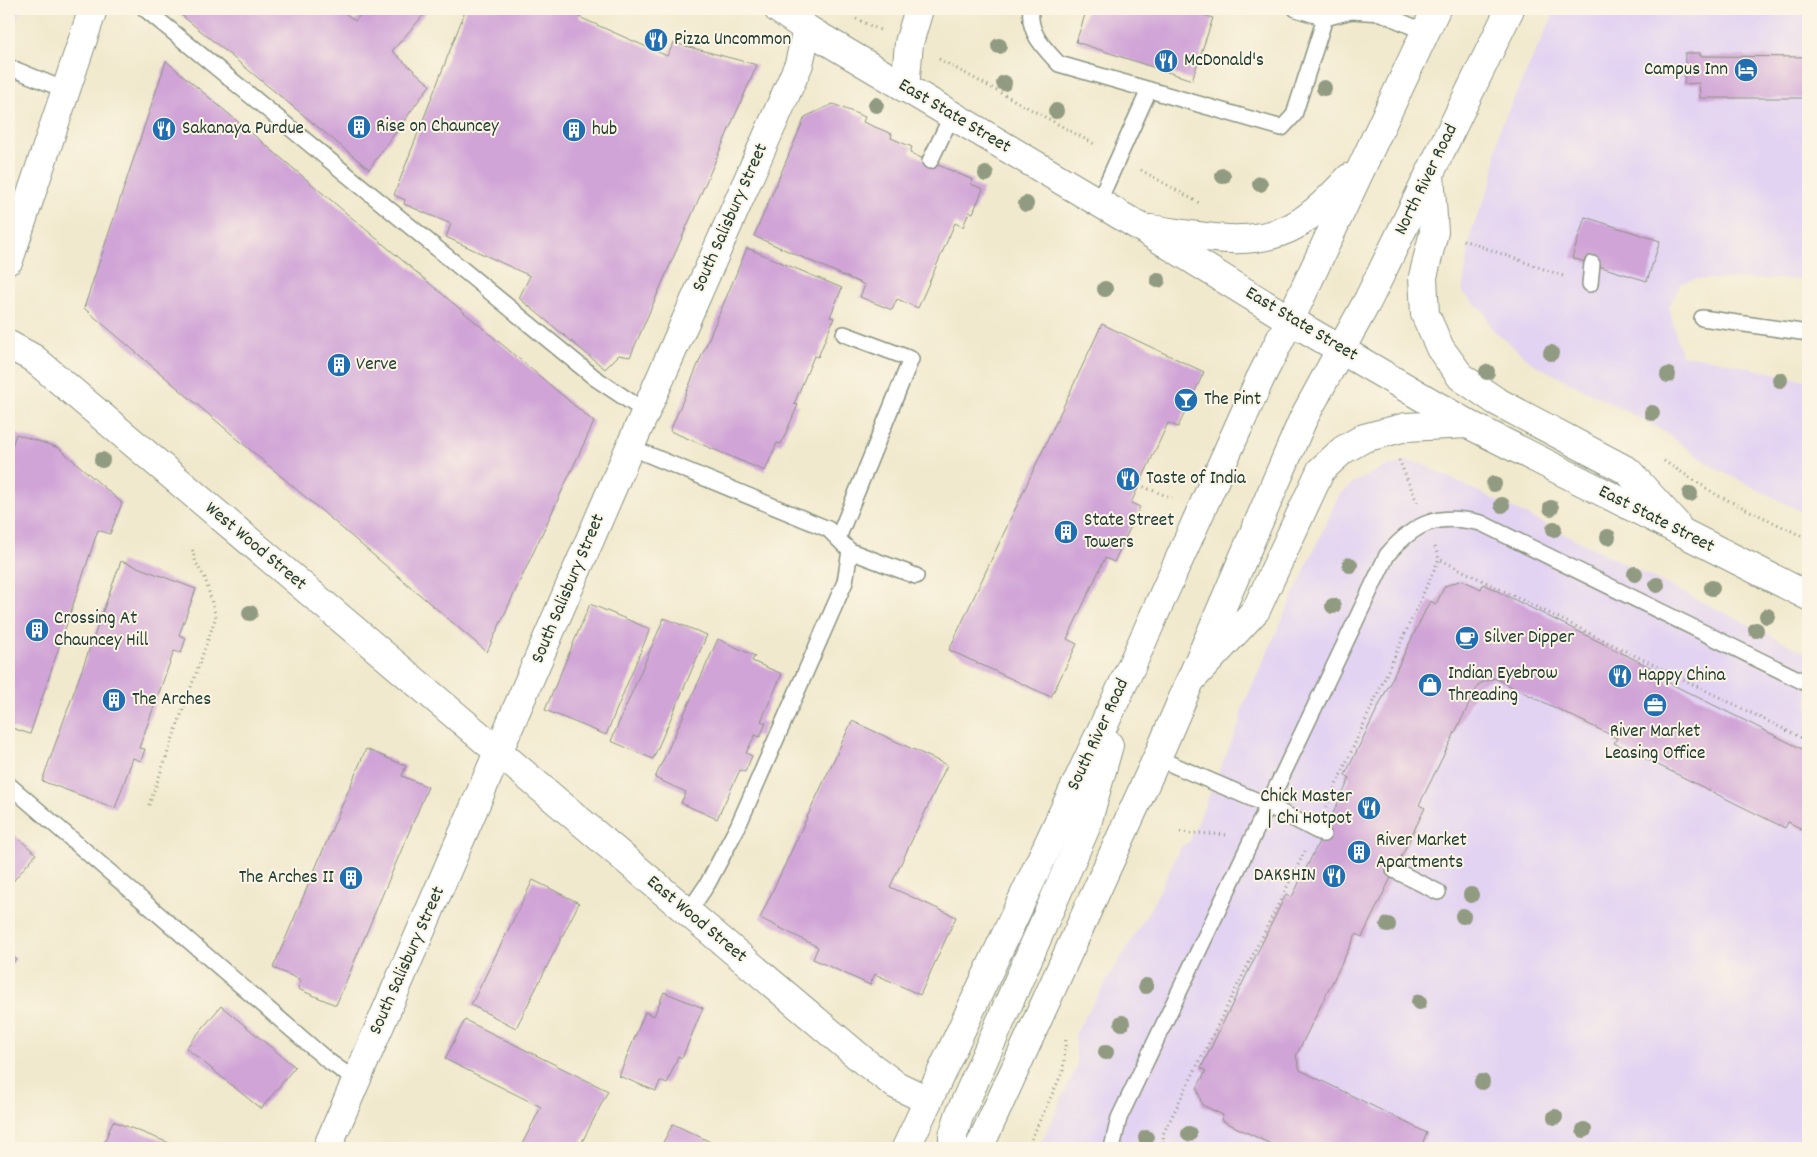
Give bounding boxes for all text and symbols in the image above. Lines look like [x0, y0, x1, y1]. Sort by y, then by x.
restaurant icon: Pizza Uncommon [643, 27, 669, 53]
place label: Pizza Uncommon [674, 27, 791, 54]
restaurant icon: McDonald's [1153, 48, 1179, 74]
place label: McDonald's [1184, 48, 1264, 75]
place label: Campus Inn [1644, 57, 1728, 84]
hotel icon: Campus Inn [1733, 57, 1759, 83]
street label: East State Street [893, 73, 1015, 161]
building icon: Rise on Chauncey [346, 114, 372, 140]
place label: Rise on Chauncey [376, 114, 499, 141]
restaurant icon: Sakanaya Purdue [151, 116, 177, 142]
place label: Sakanaya Purdue [182, 116, 304, 143]
building icon: hub [561, 117, 587, 143]
place label: hub [592, 117, 617, 144]
street label: North River Road [1388, 120, 1466, 240]
street label: South Salisbury Street [686, 139, 776, 297]
street label: East State Street [1240, 281, 1362, 369]
building icon: Verve [326, 352, 352, 378]
place label: Verve [356, 352, 397, 379]
bar icon: The Pint [1173, 387, 1199, 413]
place label: The Pint [1204, 387, 1261, 414]
restaurant icon: Taste of India [1115, 466, 1141, 492]
place label: Taste of India [1146, 466, 1247, 493]
street label: East State Street [1593, 479, 1719, 561]
street label: West Wood Street [198, 496, 312, 598]
place label: State Street Towers [1084, 508, 1174, 557]
street label: South Salisbury Street [525, 510, 613, 668]
building icon: State Street Towers [1053, 519, 1079, 545]
place label: Crossing At Chauncey Hill [54, 606, 149, 655]
building icon: Crossing At Chauncey Hill [24, 617, 50, 643]
cafe icon: Silver Dipper [1454, 625, 1480, 651]
place label: Silver Dipper [1484, 625, 1574, 652]
place label: Indian Eyebrow Threading [1448, 661, 1558, 710]
restaurant icon: Happy China [1607, 663, 1633, 689]
place label: Happy China [1638, 663, 1727, 690]
shop icon: Indian Eyebrow Threading [1417, 672, 1443, 698]
street label: South River Road [1061, 674, 1137, 796]
building icon: The Arches [101, 687, 127, 713]
place label: The Arches [132, 687, 211, 714]
office icon: River Market Leasing Office [1642, 692, 1668, 718]
place label: River Market Leasing Office [1605, 719, 1705, 768]
place label: Chick Master | Chi Hotpot [1260, 784, 1352, 833]
restaurant icon: Chick Master | Chi Hotpot [1356, 795, 1382, 821]
place label: River Market Apartments [1376, 828, 1467, 877]
building icon: River Market Apartments [1346, 839, 1372, 865]
place label: DAKSHIN [1254, 863, 1316, 890]
restaurant icon: DAKSHIN [1321, 863, 1347, 889]
place label: The Arches II [239, 865, 334, 892]
building icon: The Arches II [338, 865, 364, 891]
street label: East Wood Street [640, 870, 752, 970]
street label: South Salisbury Street [363, 882, 453, 1040]

